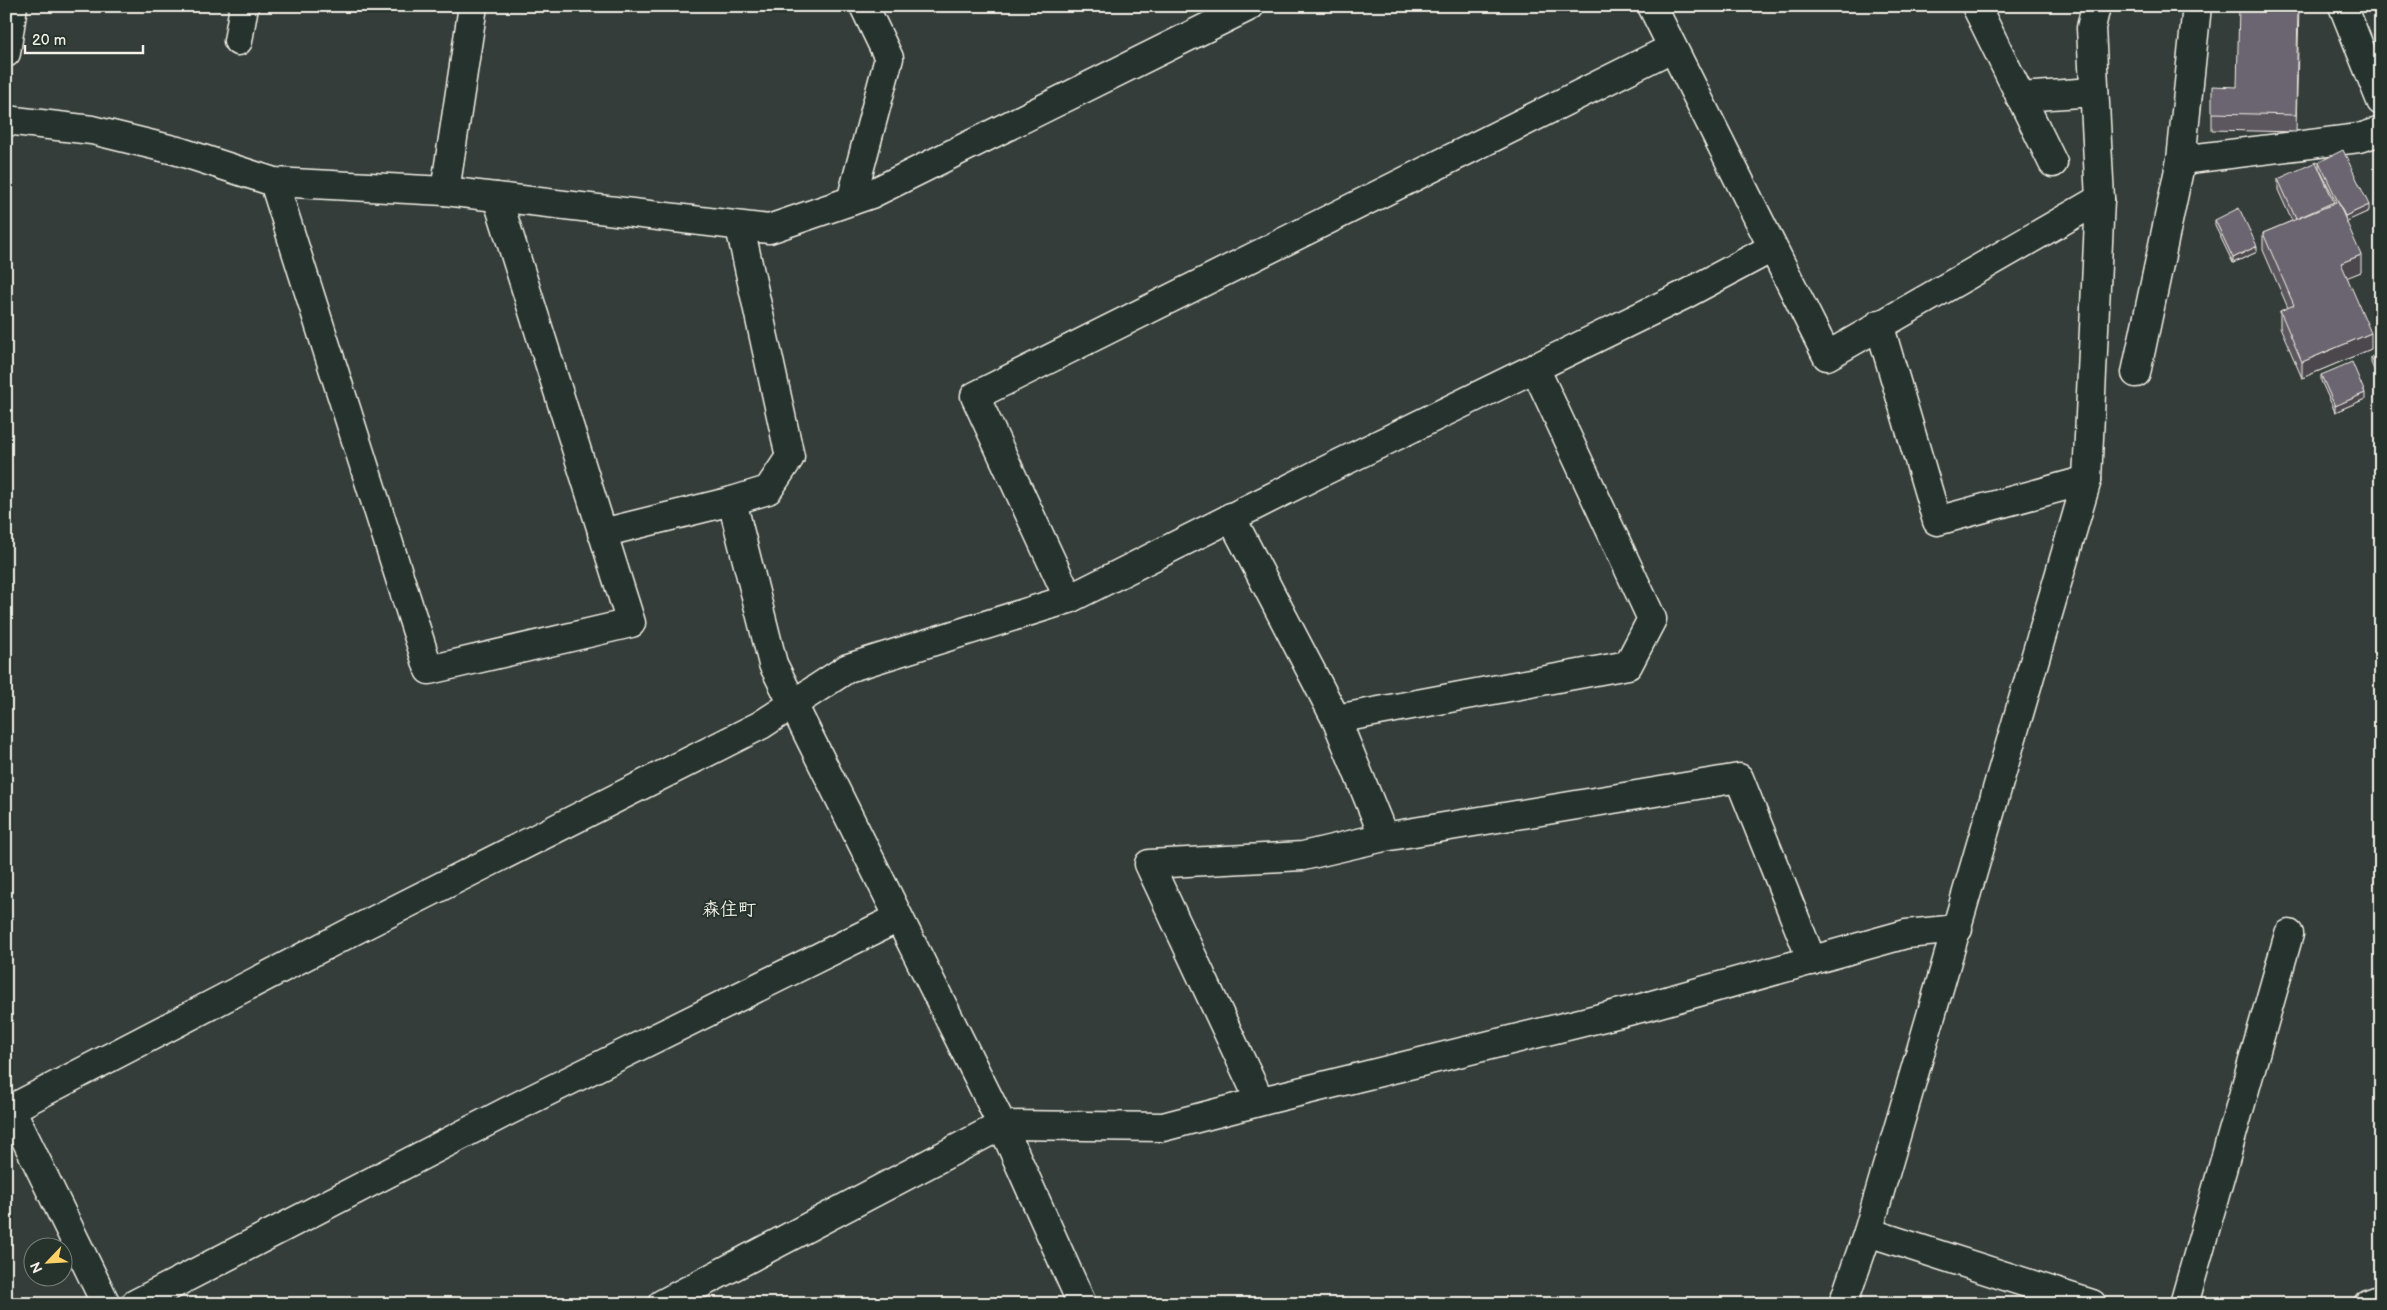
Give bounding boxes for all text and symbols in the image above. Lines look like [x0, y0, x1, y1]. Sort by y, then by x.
scale bar [25, 22, 142, 54]
text: 20 m [32, 31, 66, 50]
district label: 森住町 [702, 899, 756, 920]
north arrow [22, 1238, 72, 1288]
text: N [27, 1259, 47, 1276]

